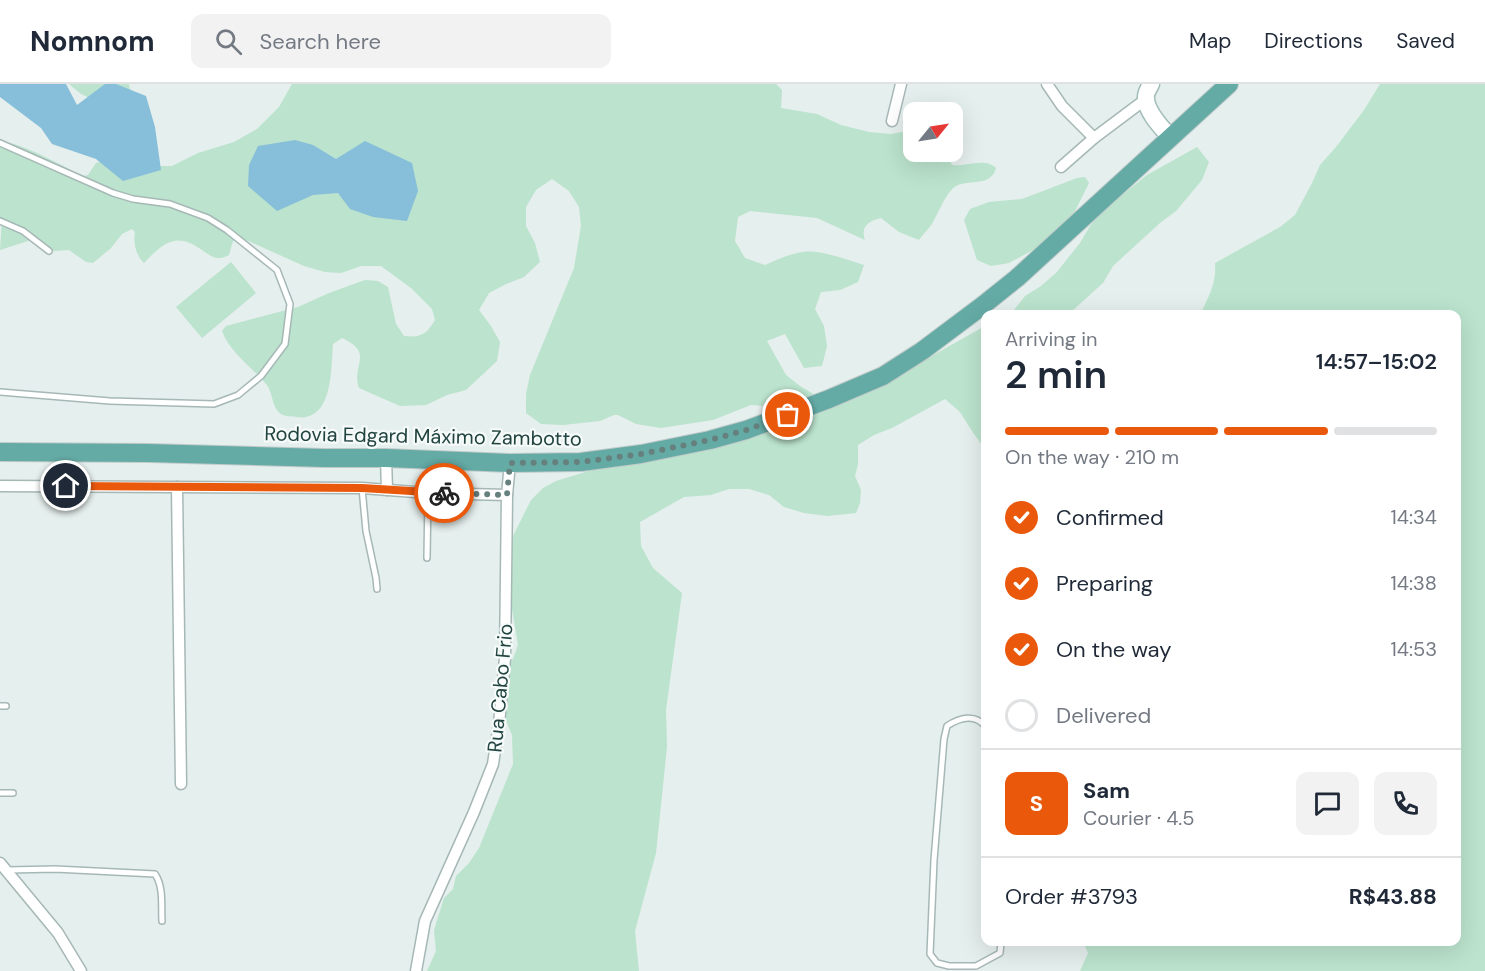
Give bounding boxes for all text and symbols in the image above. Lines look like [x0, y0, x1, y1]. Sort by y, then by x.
search box [191, 14, 611, 68]
text: Nomnom [30, 23, 155, 60]
icon: search [212, 25, 245, 58]
text: Search here [260, 27, 381, 56]
text: Map [1189, 27, 1231, 55]
text: Directions [1264, 27, 1363, 55]
text: Saved [1396, 27, 1455, 55]
north arrow [903, 102, 963, 162]
map controls [903, 102, 963, 162]
text: Arriving in [1005, 326, 1097, 352]
text: 14:57–15:02 [1316, 347, 1437, 376]
text: 2 min [1005, 349, 1107, 400]
pin [762, 389, 813, 440]
icon: bag [771, 398, 804, 431]
street label: Rodovia Edgard Máximo Zambotto [264, 420, 582, 452]
text: On the way · 210 m [1005, 444, 1179, 470]
pin [40, 460, 91, 511]
courier [414, 463, 474, 523]
icon: home [49, 469, 82, 502]
icon: bike [428, 477, 461, 510]
icon: check [1005, 501, 1038, 534]
text: Confirmed [1056, 503, 1164, 532]
text: 14:34 [1391, 504, 1437, 530]
icon: check [1005, 567, 1038, 600]
text: Preparing [1056, 569, 1153, 598]
text: 14:38 [1391, 570, 1437, 596]
street label: Rua Cabo Frio [481, 622, 519, 754]
icon: check [1005, 633, 1038, 666]
text: On the way [1056, 635, 1171, 664]
text: 14:53 [1391, 636, 1437, 662]
text: Delivered [1056, 701, 1151, 730]
button: chat [1296, 772, 1359, 835]
button: phone [1374, 772, 1437, 835]
text: Sam [1083, 776, 1130, 805]
text: S [1030, 789, 1043, 818]
text: Courier · 4.5 [1083, 805, 1195, 831]
text: Order #3793 [1005, 882, 1138, 911]
text: R$43.88 [1349, 882, 1437, 911]

